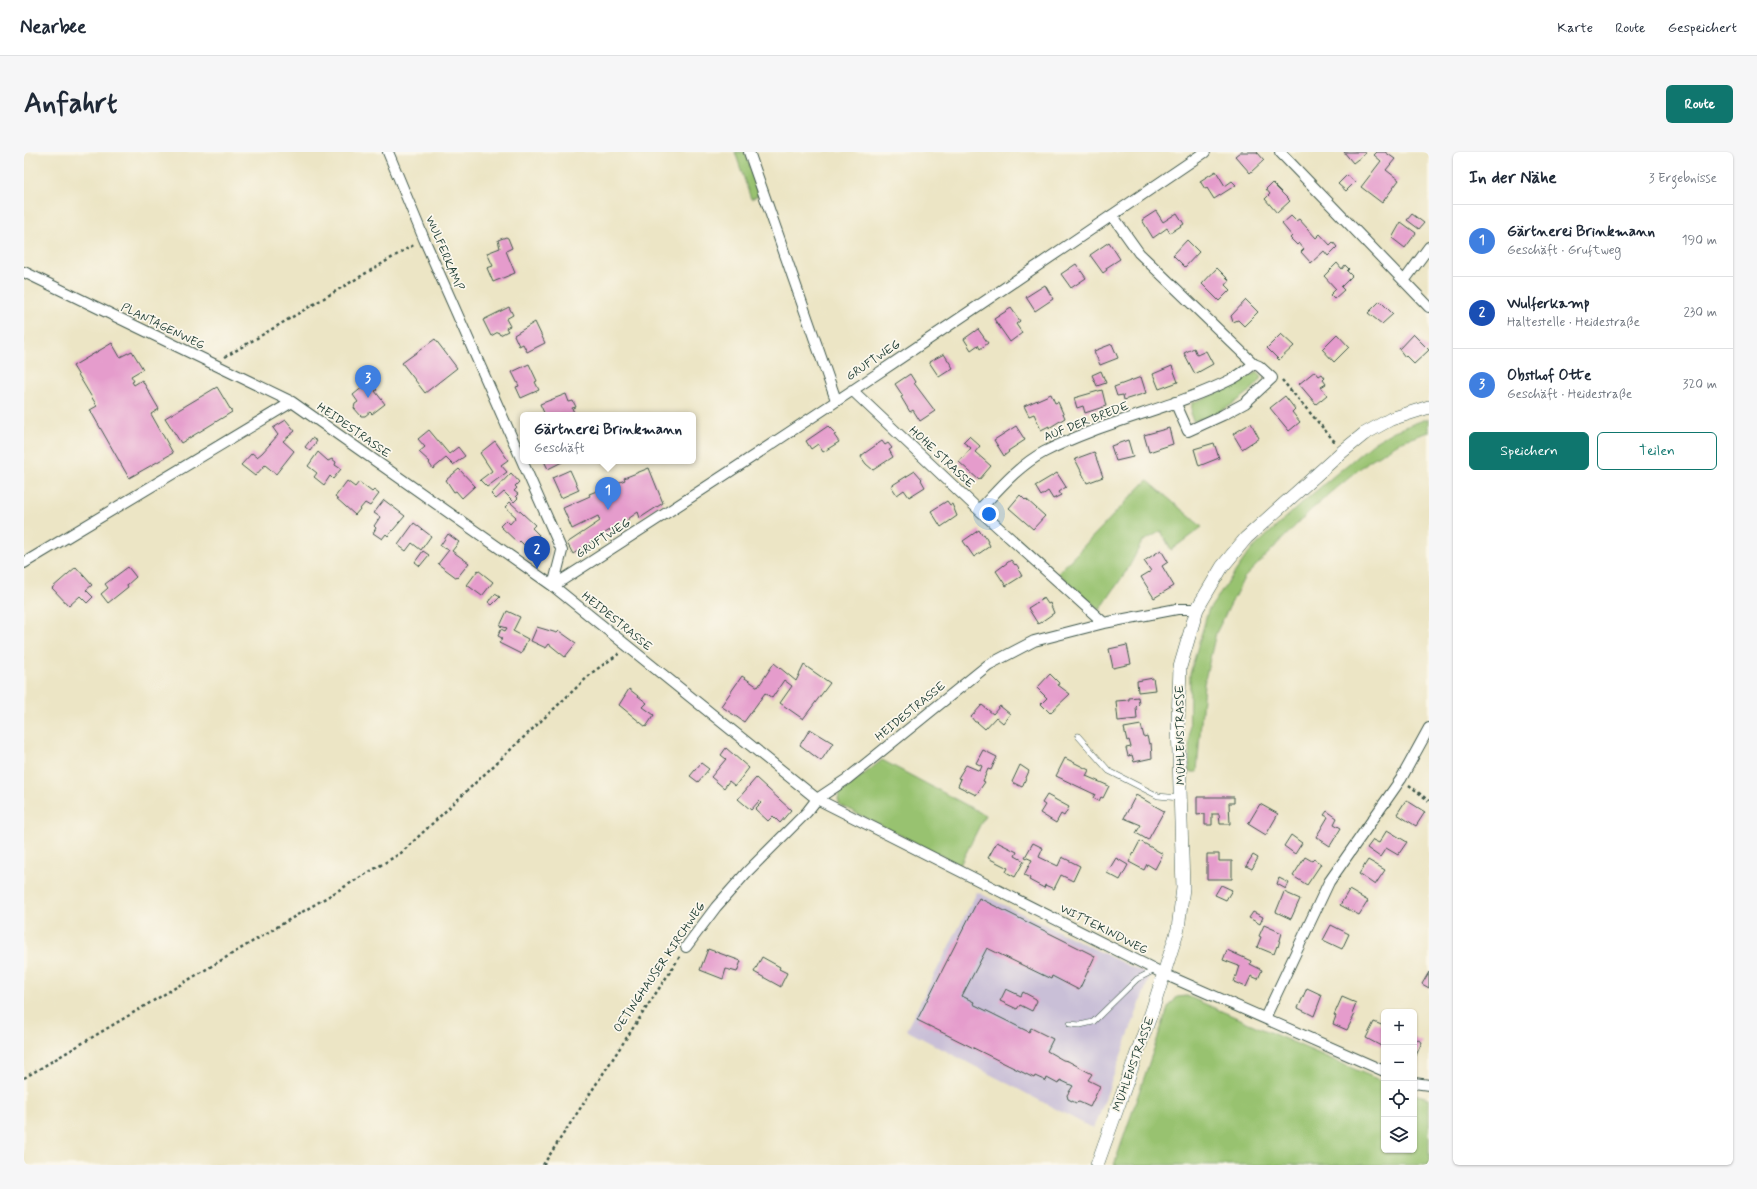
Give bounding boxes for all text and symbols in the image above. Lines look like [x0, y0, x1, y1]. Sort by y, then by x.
text: Nearbee [20, 15, 86, 40]
text: Karte [1557, 19, 1593, 37]
text: Route [1615, 19, 1646, 37]
text: Gespeichert [1668, 19, 1737, 37]
button: Route [1666, 85, 1733, 123]
text: Anfahrt [24, 86, 117, 123]
text: In der Nähe [1469, 167, 1557, 189]
text: 3 Ergebnisse [1649, 170, 1717, 187]
street label: WULFERKAMP [421, 213, 467, 294]
text: Gärtnerei Brinkmann [1507, 222, 1655, 242]
text: 1 [1479, 232, 1485, 249]
text: 190 m [1682, 232, 1717, 249]
text: Geschäft · Gruftweg [1507, 242, 1621, 259]
text: Wulferkamp [1507, 294, 1590, 314]
street label: PLANTAGENWEG [118, 300, 207, 354]
text: 2 [1479, 304, 1485, 321]
text: 230 m [1683, 304, 1717, 321]
text: Haltestelle · Heidestraße [1507, 314, 1640, 331]
street label: GRUFTWEG [843, 337, 904, 385]
pin: 3 [355, 365, 381, 398]
text: Obsthof Otte [1507, 366, 1591, 386]
text: 3 [1479, 376, 1485, 393]
text: 320 m [1683, 376, 1717, 393]
text: Geschäft · Heidestraße [1507, 386, 1632, 403]
street label: AUF DER BREDE [1042, 398, 1132, 446]
street label: HEIDESTRASSE [313, 400, 394, 462]
popup [520, 412, 696, 464]
text: Gärtnerei Brinkmann [534, 420, 682, 440]
street label: HOHE STRASSE [905, 423, 978, 493]
button: Speichern [1469, 432, 1589, 470]
button: Teilen [1597, 432, 1717, 470]
text: Geschäft [534, 440, 585, 457]
pin: 1 [595, 477, 621, 510]
your location [979, 504, 999, 524]
street label: GRUFTWEG [573, 515, 634, 563]
pin: 2 [524, 536, 550, 569]
street label: HEIDESTRASSE [578, 588, 655, 655]
street label: HEIDESTRASSE [872, 678, 950, 745]
street label: MÜHLENSTRASSE [1172, 684, 1190, 785]
street label: OETINGHAUSER KIRCHWEG [610, 899, 710, 1036]
street label: WITTEKINDWEG [1057, 901, 1150, 959]
map controls [1381, 1009, 1417, 1153]
button: + [1381, 1009, 1417, 1045]
street label: MÜHLENSTRASSE [1109, 1014, 1159, 1114]
button: − [1381, 1045, 1417, 1081]
button: locate [1381, 1081, 1417, 1117]
button: layers [1381, 1117, 1417, 1153]

